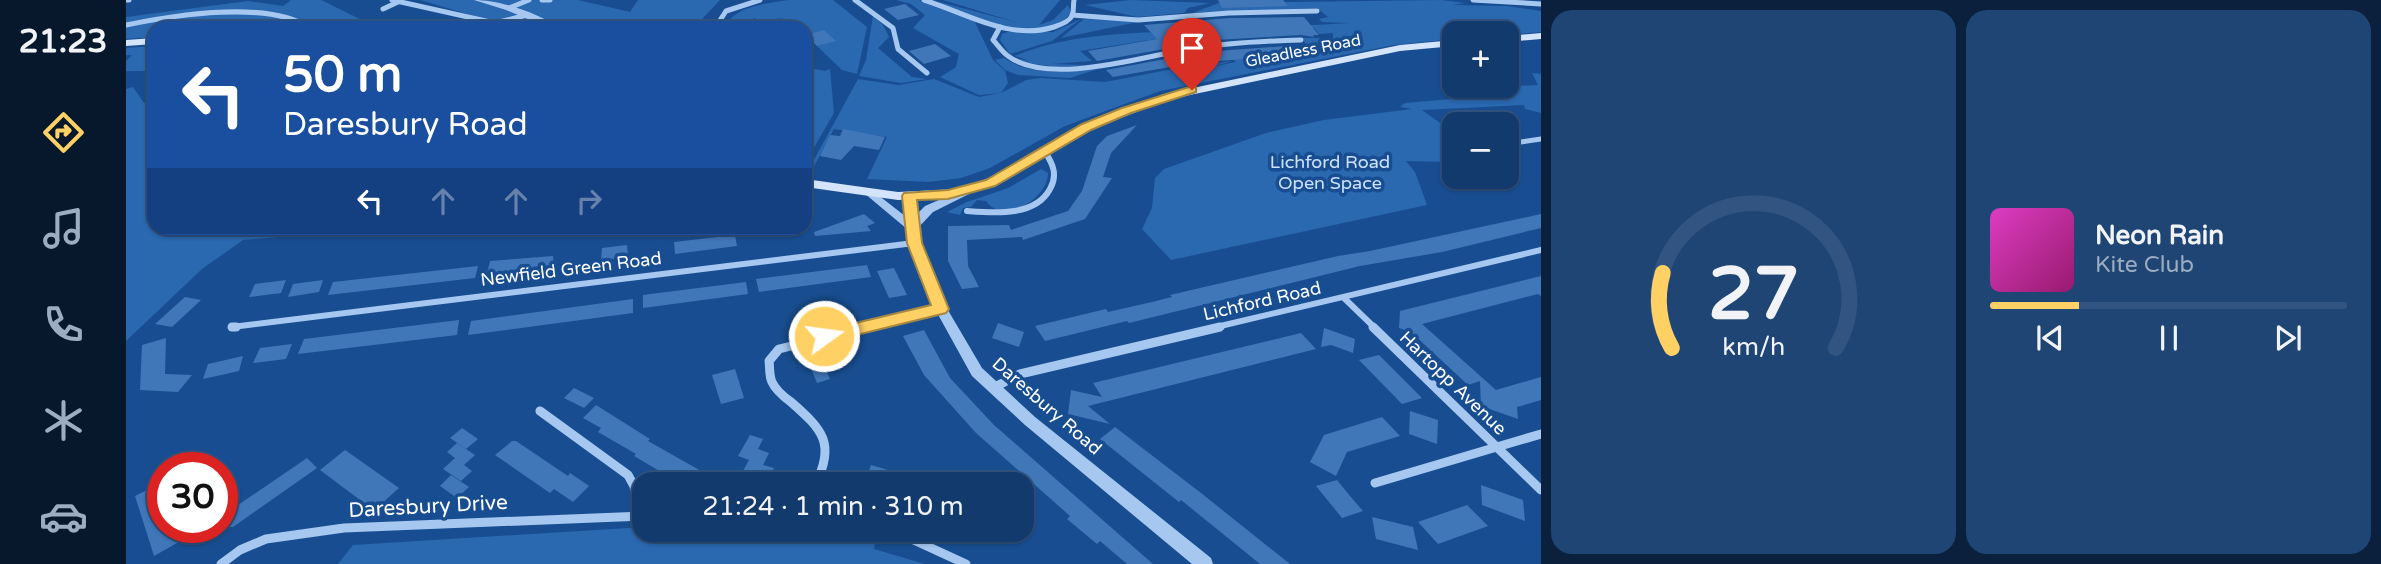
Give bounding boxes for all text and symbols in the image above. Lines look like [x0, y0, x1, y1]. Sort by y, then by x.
pin [1162, 18, 1222, 90]
map controls [1442, 21, 1519, 189]
button: + [1442, 21, 1519, 98]
text: 21:23 [19, 23, 107, 61]
icon: arrive [1173, 29, 1211, 67]
street label: Gleadless Road [1244, 30, 1363, 72]
text: 50 m [283, 46, 402, 105]
icon: left [168, 49, 259, 140]
text: Daresbury Road [283, 106, 528, 144]
icon: directions [39, 108, 88, 157]
button: − [1442, 112, 1519, 189]
park label: Lichford Road Open Space [1270, 151, 1390, 194]
icon: left [351, 182, 389, 220]
icon: ahead [424, 182, 462, 220]
icon: ahead [497, 182, 535, 220]
icon: right [570, 182, 608, 220]
icon: music [39, 204, 88, 253]
text: Neon Rain [2095, 220, 2224, 251]
street label: Newfield Green Road [479, 247, 663, 291]
text: 27 [1708, 251, 1799, 339]
text: Kite Club [2095, 251, 2194, 279]
street label: Lichford Road [1201, 277, 1323, 325]
position arrow [787, 299, 861, 373]
icon: phone [39, 300, 88, 349]
icon: previous [2031, 319, 2069, 357]
icon: pause [2150, 319, 2188, 357]
icon: next [2269, 319, 2307, 357]
street label: Hartopp Avenue [1395, 326, 1511, 440]
text: km/h [1722, 332, 1785, 362]
street label: Daresbury Road [988, 353, 1106, 459]
icon: climate [39, 396, 88, 445]
speed limit sign: 30 [147, 452, 238, 543]
street label: Daresbury Drive [348, 490, 508, 523]
text: 21:24 · 1 min · 310 m [702, 491, 964, 522]
icon: car [39, 492, 88, 541]

